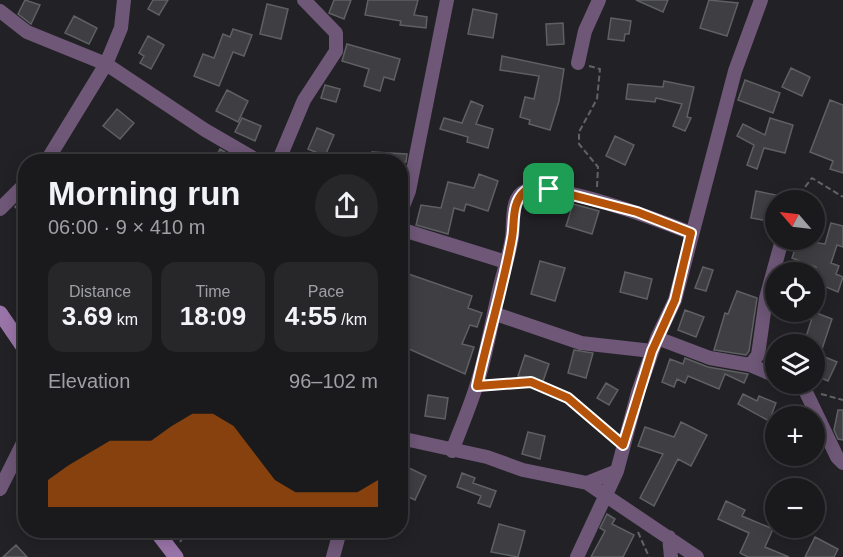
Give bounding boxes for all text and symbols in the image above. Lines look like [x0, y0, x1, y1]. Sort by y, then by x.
pin [523, 163, 574, 214]
icon: arrive [532, 172, 565, 205]
button: share [315, 174, 378, 237]
text: Morning run [48, 175, 240, 212]
north arrow [765, 190, 825, 250]
map controls [765, 190, 825, 538]
text: 06:00 · 9 × 410 m [48, 216, 205, 238]
button: locate [765, 262, 825, 322]
text: Distance [69, 283, 131, 300]
text: Time [196, 283, 230, 300]
text: Pace [308, 283, 344, 300]
text: 3.69 [62, 301, 112, 331]
text: 18:09 [180, 301, 246, 331]
text: 4:55 [285, 301, 337, 331]
text: km [112, 311, 138, 328]
text: /km [337, 311, 367, 328]
button: layers [765, 334, 825, 394]
text: Elevation [48, 370, 130, 392]
text: 96–102 m [289, 370, 378, 392]
button: + [765, 406, 825, 466]
button: − [765, 478, 825, 538]

